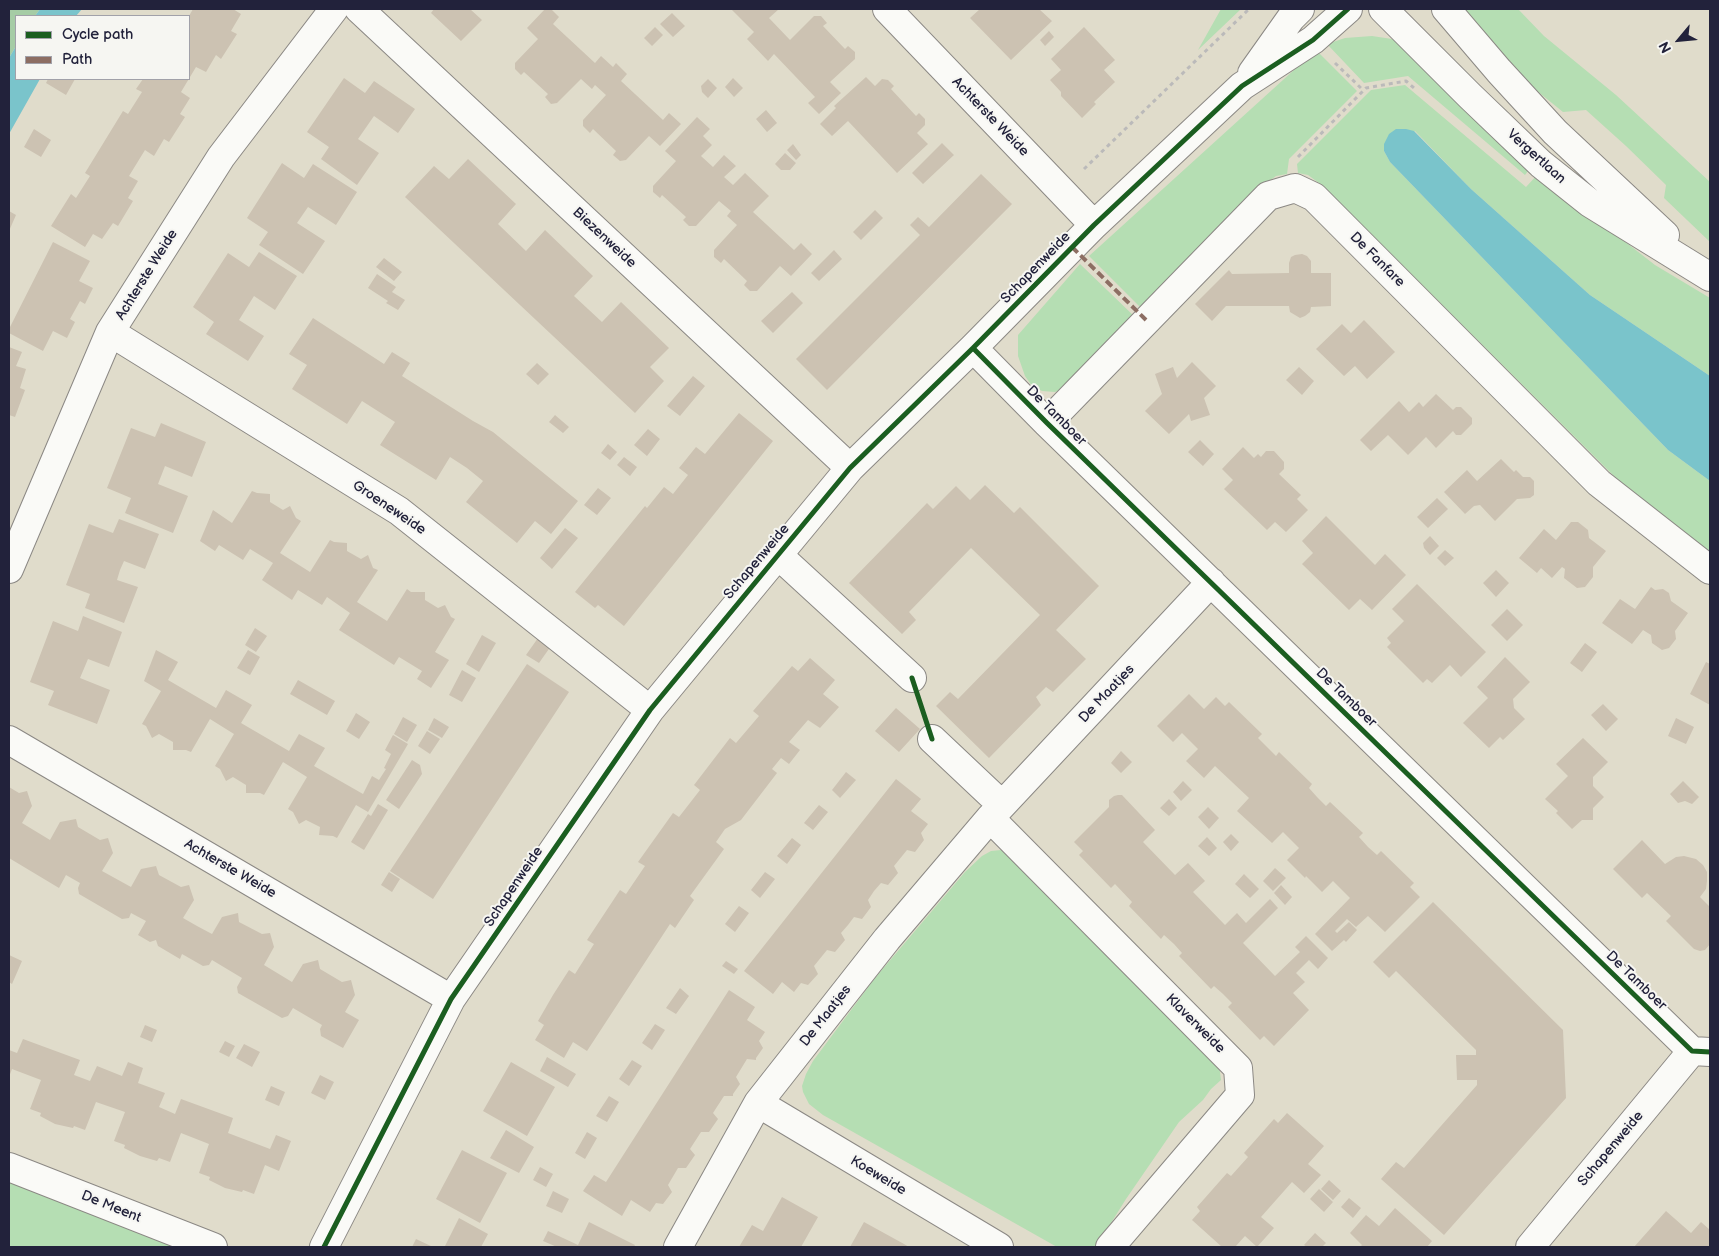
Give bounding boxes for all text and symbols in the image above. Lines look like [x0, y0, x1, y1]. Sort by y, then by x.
legend [15, 15, 190, 80]
north arrow [1654, 15, 1704, 65]
text: Cycle path [62, 25, 133, 44]
text: N [1655, 39, 1675, 56]
text: Path [62, 50, 92, 69]
street label: Achterste Weide [948, 74, 1032, 160]
street label: Vergertlaan [1503, 126, 1569, 188]
street label: Biezenweide [569, 204, 639, 272]
street label: Achterste Weide [112, 227, 182, 323]
street label: Schapenweide [998, 229, 1074, 307]
street label: De Fanfare [1346, 229, 1408, 291]
street label: De Tamboer [1023, 383, 1089, 449]
street label: Groeneweide [349, 477, 429, 539]
street label: Schapenweide [721, 521, 793, 603]
street label: De Maatjes [1076, 661, 1138, 727]
street label: De Tamboer [1312, 665, 1380, 731]
street label: Achterste Weide [181, 836, 279, 902]
street label: Schapenweide [481, 844, 547, 930]
street label: De Tamboer [1602, 948, 1670, 1014]
street label: De Maatjes [797, 982, 855, 1050]
street label: Klaverweide [1162, 991, 1228, 1057]
street label: Schapenweide [1575, 1108, 1647, 1190]
street label: Koeweide [847, 1153, 909, 1199]
street label: De Meent [79, 1187, 143, 1227]

